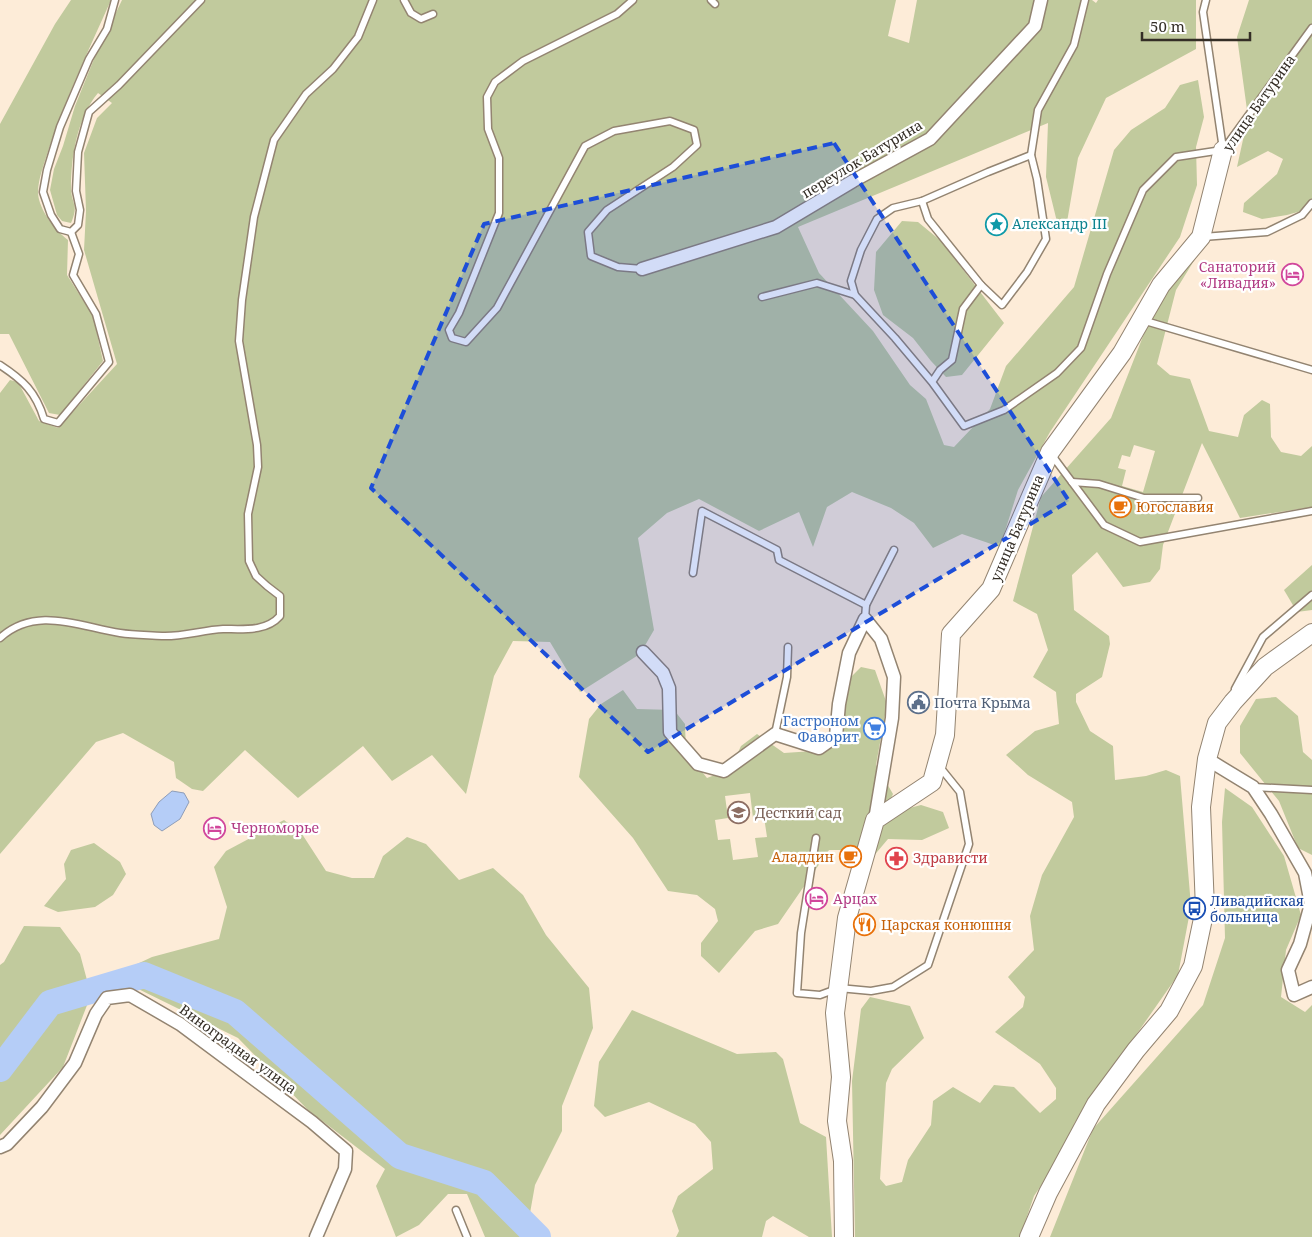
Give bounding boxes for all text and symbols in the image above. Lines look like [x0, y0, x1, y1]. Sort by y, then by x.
scale bar [1142, 10, 1250, 42]
text: 50 m [1150, 16, 1185, 36]
street label: улица Батурина [1218, 50, 1299, 155]
street label: переулок Батурина [798, 115, 926, 202]
place icon: Александр III [984, 212, 1008, 236]
place label: Александр III [1012, 214, 1107, 233]
place label: Санаторий «Ливадия» [1199, 257, 1276, 292]
hotel icon: Санаторий «Ливадия» [1280, 263, 1304, 287]
street label: улица Батурина [985, 471, 1048, 584]
cafe icon: Югославия [1108, 495, 1132, 519]
place label: Югославия [1136, 497, 1214, 516]
public building icon: Почта Крыма [906, 691, 930, 715]
place label: Почта Крыма [934, 693, 1031, 712]
place label: Гастроном Фаворит [783, 711, 860, 746]
supermarket icon: Гастроном Фаворит [863, 717, 887, 741]
school or university icon: Десткий сад [727, 801, 751, 825]
place label: Десткий сад [755, 803, 842, 822]
hotel icon: Черноморье [203, 816, 227, 840]
place label: Черноморье [231, 818, 319, 837]
cafe icon: Аладдин [838, 845, 862, 869]
pharmacy icon: Здрависти [885, 846, 909, 870]
place label: Аладдин [771, 847, 834, 866]
place label: Здрависти [913, 848, 988, 867]
hotel icon: Арцах [805, 887, 829, 911]
place label: Арцах [833, 889, 878, 908]
place label: Ливадийская больница [1210, 891, 1304, 926]
bus stop icon: Ливадийская больница [1182, 897, 1206, 921]
restaurant icon: Царская конюшня [853, 913, 877, 937]
place label: Царская конюшня [881, 915, 1012, 934]
street label: Виноградная улица [176, 1000, 301, 1098]

